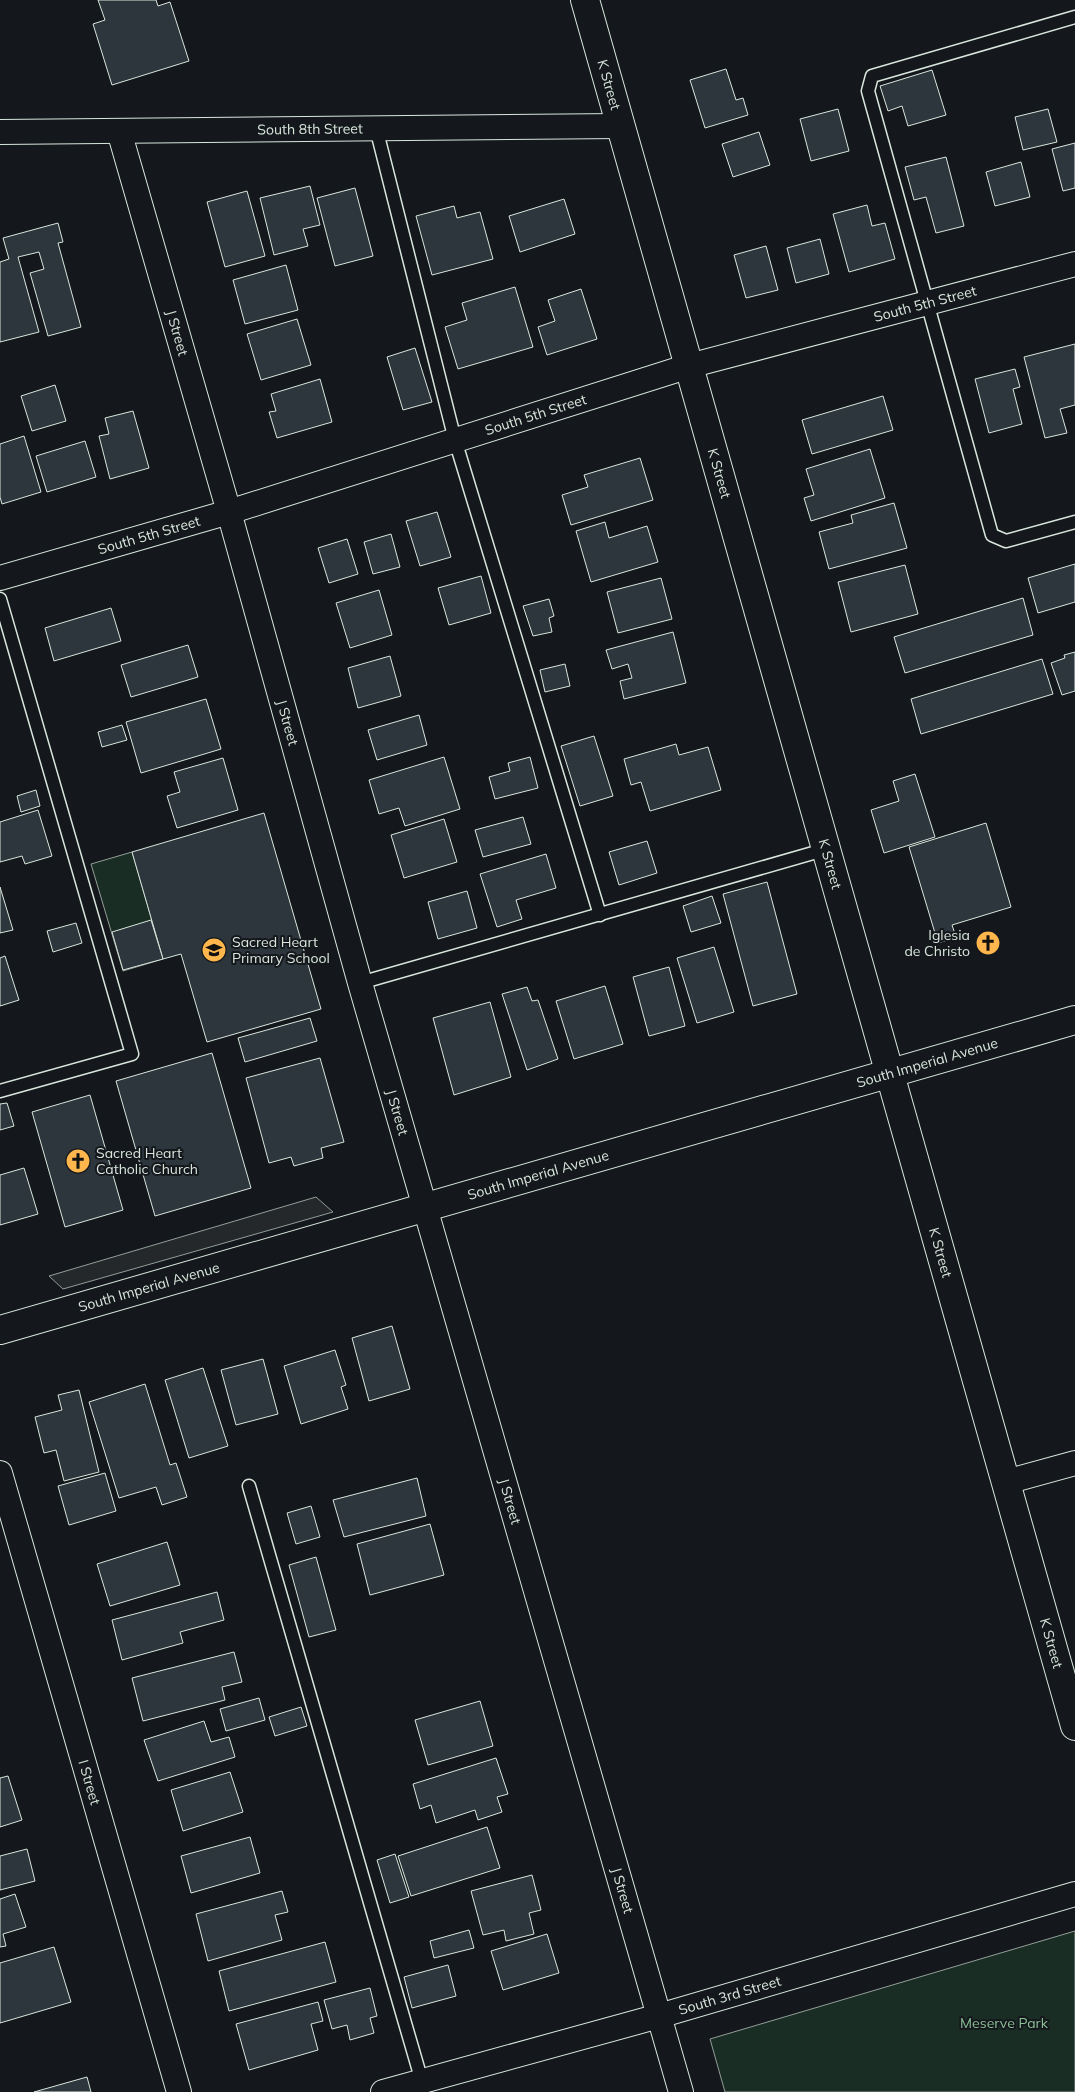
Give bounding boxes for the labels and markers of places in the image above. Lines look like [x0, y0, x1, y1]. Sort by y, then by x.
place label: Iglesia de Christo [904, 926, 970, 960]
church icon: Iglesia de Christo [975, 930, 1001, 956]
place label: Sacred Heart Primary School [232, 933, 330, 967]
school or university icon: Sacred Heart Primary School [201, 937, 227, 963]
place label: Sacred Heart Catholic Church [96, 1144, 198, 1178]
church icon: Sacred Heart Catholic Church [65, 1148, 91, 1174]

